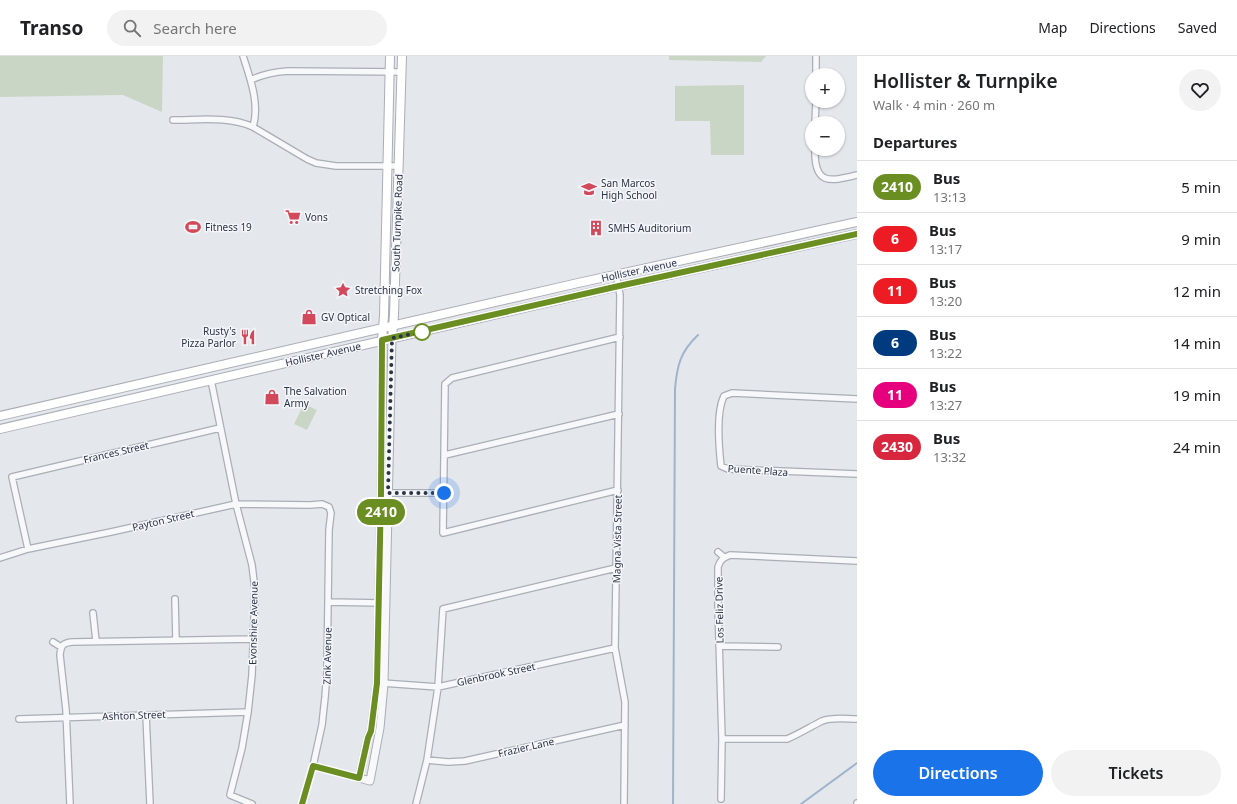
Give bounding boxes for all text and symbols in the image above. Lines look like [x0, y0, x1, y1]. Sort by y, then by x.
search box [107, 10, 387, 46]
text: Transo [20, 15, 83, 41]
icon: search [121, 17, 143, 39]
text: Search here [153, 18, 237, 38]
text: Map [1038, 18, 1067, 37]
text: Directions [1089, 18, 1156, 37]
text: Saved [1178, 18, 1217, 37]
map controls [805, 68, 845, 156]
button: + [805, 68, 845, 108]
text: Hollister & Turnpike [873, 68, 1058, 94]
button: heart [1179, 69, 1221, 111]
text: Walk · 4 min · 260 m [873, 96, 995, 114]
button: − [805, 116, 845, 156]
text: Departures [873, 132, 957, 152]
text: Bus [933, 168, 960, 188]
street label: South Turnpike Road [388, 174, 406, 272]
place label: San Marcos High School [601, 176, 657, 202]
text: 2410 [881, 177, 913, 196]
text: 5 min [1181, 177, 1221, 197]
school or university icon: San Marcos High School [580, 180, 598, 198]
text: 13:13 [933, 188, 966, 206]
supermarket icon: Vons [284, 208, 302, 226]
place label: Vons [305, 210, 328, 224]
sports icon: Fitness 19 [184, 218, 202, 236]
building icon: SMHS Auditorium [587, 219, 605, 237]
place label: Fitness 19 [205, 220, 252, 234]
text: Bus [929, 220, 956, 240]
place label: SMHS Auditorium [608, 221, 691, 235]
text: 6 [891, 229, 899, 248]
text: 9 min [1181, 229, 1221, 249]
text: 13:17 [929, 240, 962, 258]
street label: Hollister Avenue [600, 255, 678, 285]
text: Bus [929, 272, 956, 292]
place icon: Stretching Fox [334, 281, 352, 299]
text: 11 [887, 281, 903, 300]
text: 12 min [1173, 281, 1221, 301]
place label: Stretching Fox [355, 283, 423, 297]
text: 13:20 [929, 292, 962, 310]
shop icon: GV Optical [300, 308, 318, 326]
place label: GV Optical [321, 310, 370, 324]
unlabelled marker [413, 323, 431, 341]
place label: Rusty's Pizza Parlor [181, 324, 236, 350]
text: Bus [929, 324, 956, 344]
restaurant icon: Rusty's Pizza Parlor [239, 328, 257, 346]
text: 6 [891, 333, 899, 352]
text: 14 min [1173, 333, 1221, 353]
street label: Hollister Avenue [284, 338, 362, 369]
text: 13:22 [929, 344, 962, 362]
text: Bus [929, 376, 956, 396]
place label: The Salvation Army [284, 384, 347, 410]
text: 11 [887, 385, 903, 404]
text: 19 min [1173, 385, 1221, 405]
shop icon: The Salvation Army [263, 388, 281, 406]
text: 13:27 [929, 396, 962, 414]
text: Bus [933, 428, 960, 448]
text: 2430 [881, 437, 913, 456]
text: 24 min [1173, 437, 1221, 457]
street label: Frances Street [82, 438, 150, 466]
text: 13:32 [933, 448, 966, 466]
street label: Puente Plaza [727, 461, 789, 479]
your location [434, 483, 454, 503]
street label: Magna Vista Street [609, 494, 625, 583]
line badge: 2410 [353, 499, 409, 525]
text: 2410 [365, 502, 397, 521]
street label: Payton Street [131, 506, 196, 534]
street label: Los Feliz Drive [711, 576, 727, 643]
street label: Evonshire Avenue [245, 581, 261, 665]
street label: Zink Avenue [319, 627, 335, 685]
street label: Glenbrook Street [456, 659, 537, 689]
street label: Ashton Street [102, 707, 166, 723]
street label: Frazier Lane [497, 734, 556, 760]
button: Directions [873, 750, 1043, 796]
button: Tickets [1051, 750, 1221, 796]

